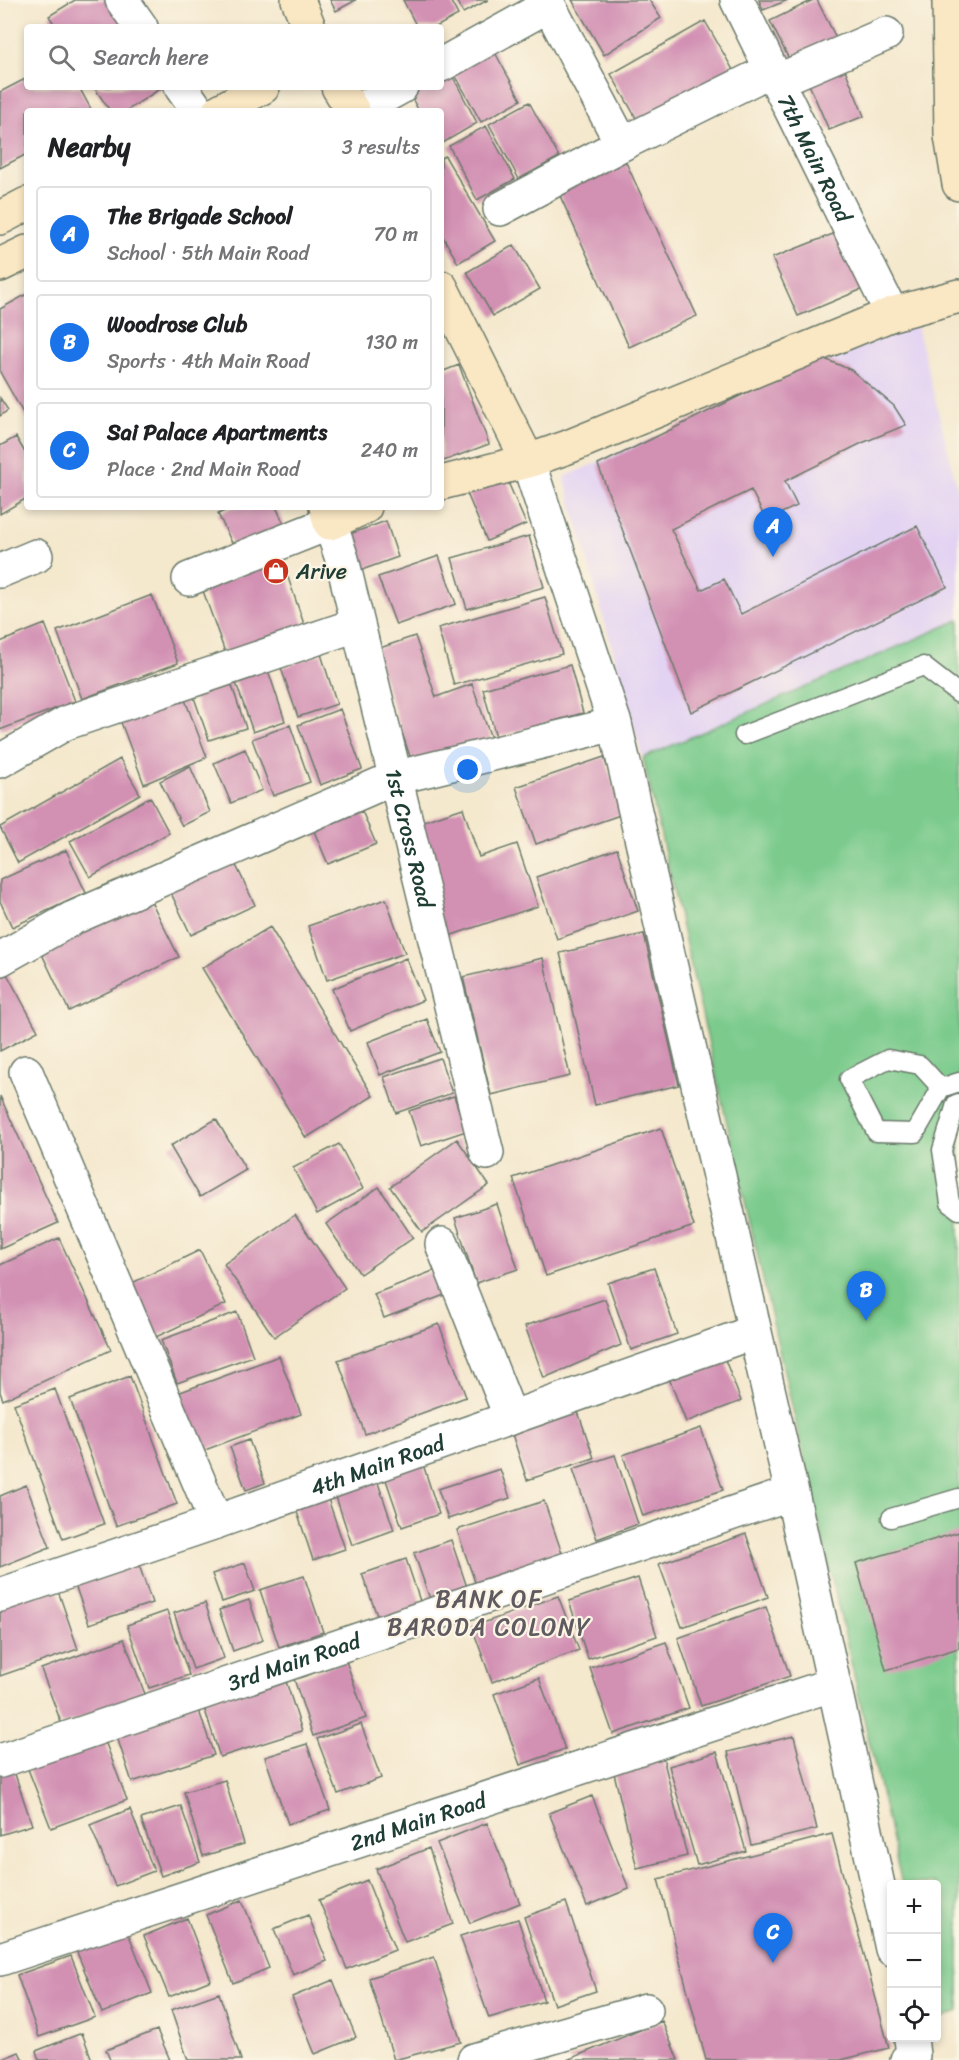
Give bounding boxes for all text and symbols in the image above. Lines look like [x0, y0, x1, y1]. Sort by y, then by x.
search box [24, 24, 444, 90]
text: Search here [93, 38, 209, 77]
icon: search [45, 41, 78, 74]
street label: 7th Main Road [766, 87, 863, 230]
text: Nearby [48, 124, 130, 170]
text: 3 results [342, 130, 420, 165]
text: The Brigade School [107, 197, 292, 236]
text: A [63, 217, 76, 252]
text: 70 m [373, 217, 418, 252]
text: School · 5th Main Road [107, 236, 309, 271]
text: Woodrose Club [107, 305, 247, 344]
text: B [63, 325, 76, 360]
text: 130 m [365, 325, 418, 360]
text: Sports · 4th Main Road [107, 344, 309, 379]
text: Sai Palace Apartments [107, 413, 327, 452]
text: C [63, 433, 76, 468]
text: 240 m [361, 433, 418, 468]
text: Place · 2nd Main Road [107, 452, 300, 487]
pin: A [754, 508, 792, 557]
place label: Arive [295, 552, 347, 591]
shop icon: Arive [261, 556, 291, 586]
your location [453, 755, 482, 784]
street label: 1st Cross Road [374, 765, 446, 913]
pin: B [846, 1272, 886, 1321]
street label: 4th Main Road [305, 1423, 451, 1507]
district label: BANK OF BARODA COLONY [387, 1578, 591, 1648]
street label: 3rd Main Road [222, 1621, 367, 1703]
street label: 2nd Main Road [345, 1781, 493, 1862]
map controls [887, 1880, 941, 2042]
button: + [887, 1880, 941, 1934]
pin: C [754, 1914, 792, 1963]
button: − [887, 1934, 941, 1988]
button: locate [887, 1988, 941, 2042]

